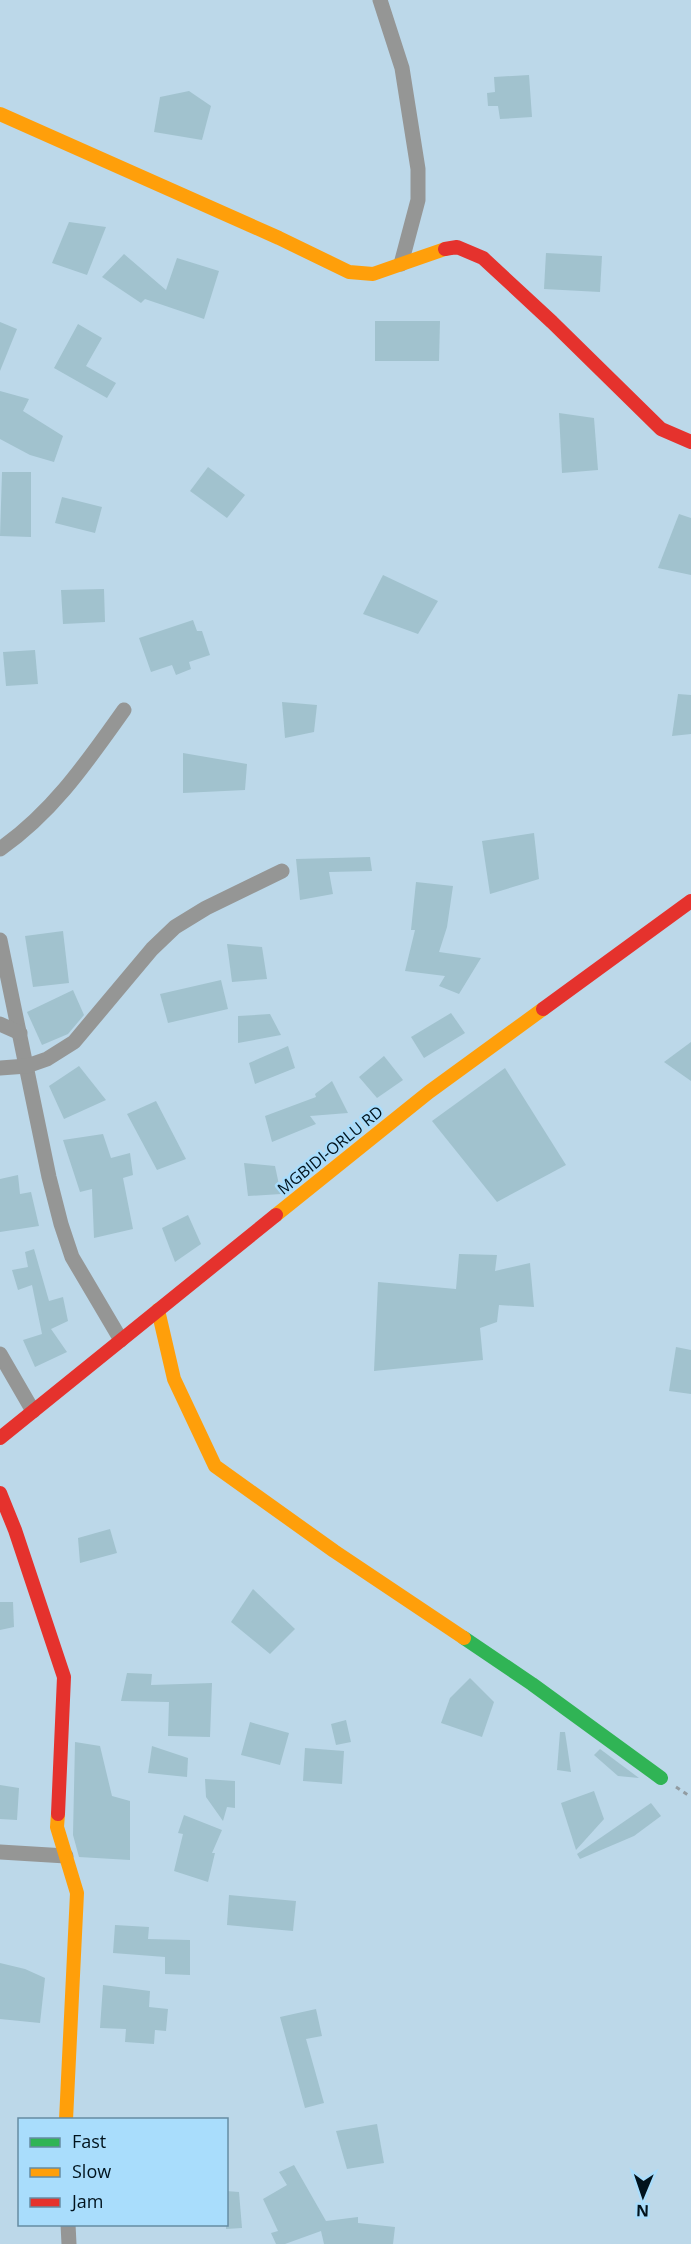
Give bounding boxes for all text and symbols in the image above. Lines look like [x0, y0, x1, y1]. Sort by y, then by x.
street label: MGBIDI-ORLU RD [273, 1101, 387, 1199]
legend [18, 2118, 228, 2226]
text: Fast [72, 2129, 106, 2153]
text: Slow [72, 2159, 111, 2183]
north arrow [613, 2166, 673, 2226]
text: Jam [70, 2189, 104, 2213]
text: N [636, 2200, 649, 2222]

